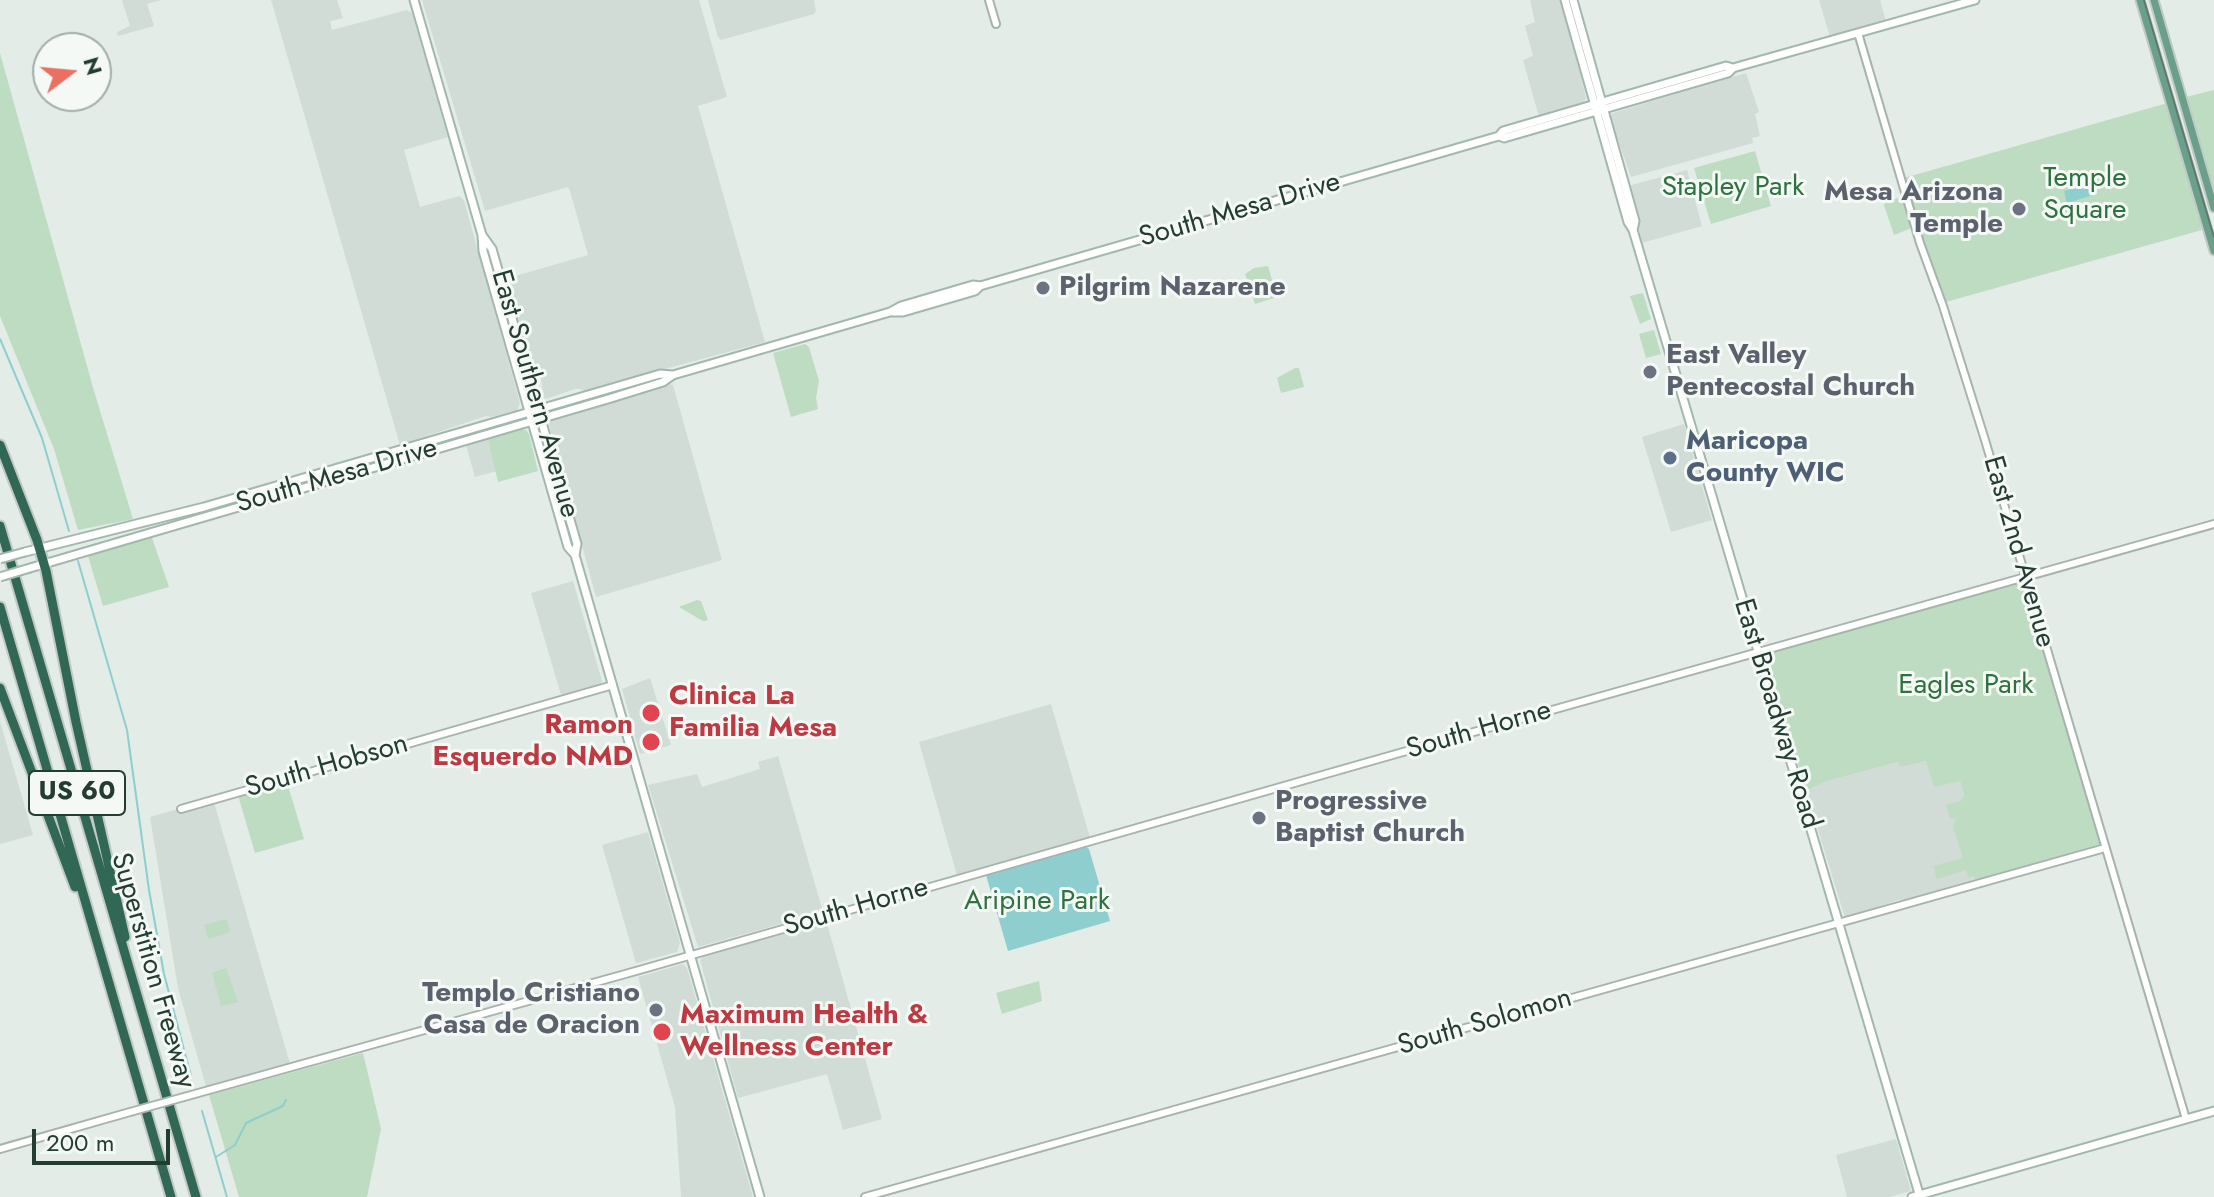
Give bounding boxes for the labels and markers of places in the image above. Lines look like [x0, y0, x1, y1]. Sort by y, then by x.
place label: Mesa Arizona Temple [1824, 176, 2003, 242]
marker: Mesa Arizona Temple [2010, 200, 2028, 218]
place label: Pilgrim Nazarene [1059, 271, 1286, 305]
marker: Pilgrim Nazarene [1034, 279, 1052, 297]
place label: East Valley Pentecostal Church [1666, 339, 1915, 405]
marker: East Valley Pentecostal Church [1641, 363, 1659, 381]
place label: Maricopa County WIC [1686, 425, 1845, 491]
marker: Maricopa County WIC [1661, 449, 1679, 467]
place label: Clinica La Familia Mesa [669, 680, 837, 746]
marker: Clinica La Familia Mesa [640, 702, 662, 724]
place label: Ramon Esquerdo NMD [433, 709, 633, 775]
marker: Ramon Esquerdo NMD [640, 731, 662, 753]
place label: Progressive Baptist Church [1275, 785, 1465, 851]
marker: Progressive Baptist Church [1250, 809, 1268, 827]
place label: Templo Cristiano Casa de Oracion [422, 977, 640, 1043]
place label: Maximum Health & Wellness Center [680, 999, 928, 1065]
marker: Templo Cristiano Casa de Oracion [647, 1001, 665, 1019]
marker: Maximum Health & Wellness Center [651, 1021, 673, 1043]

